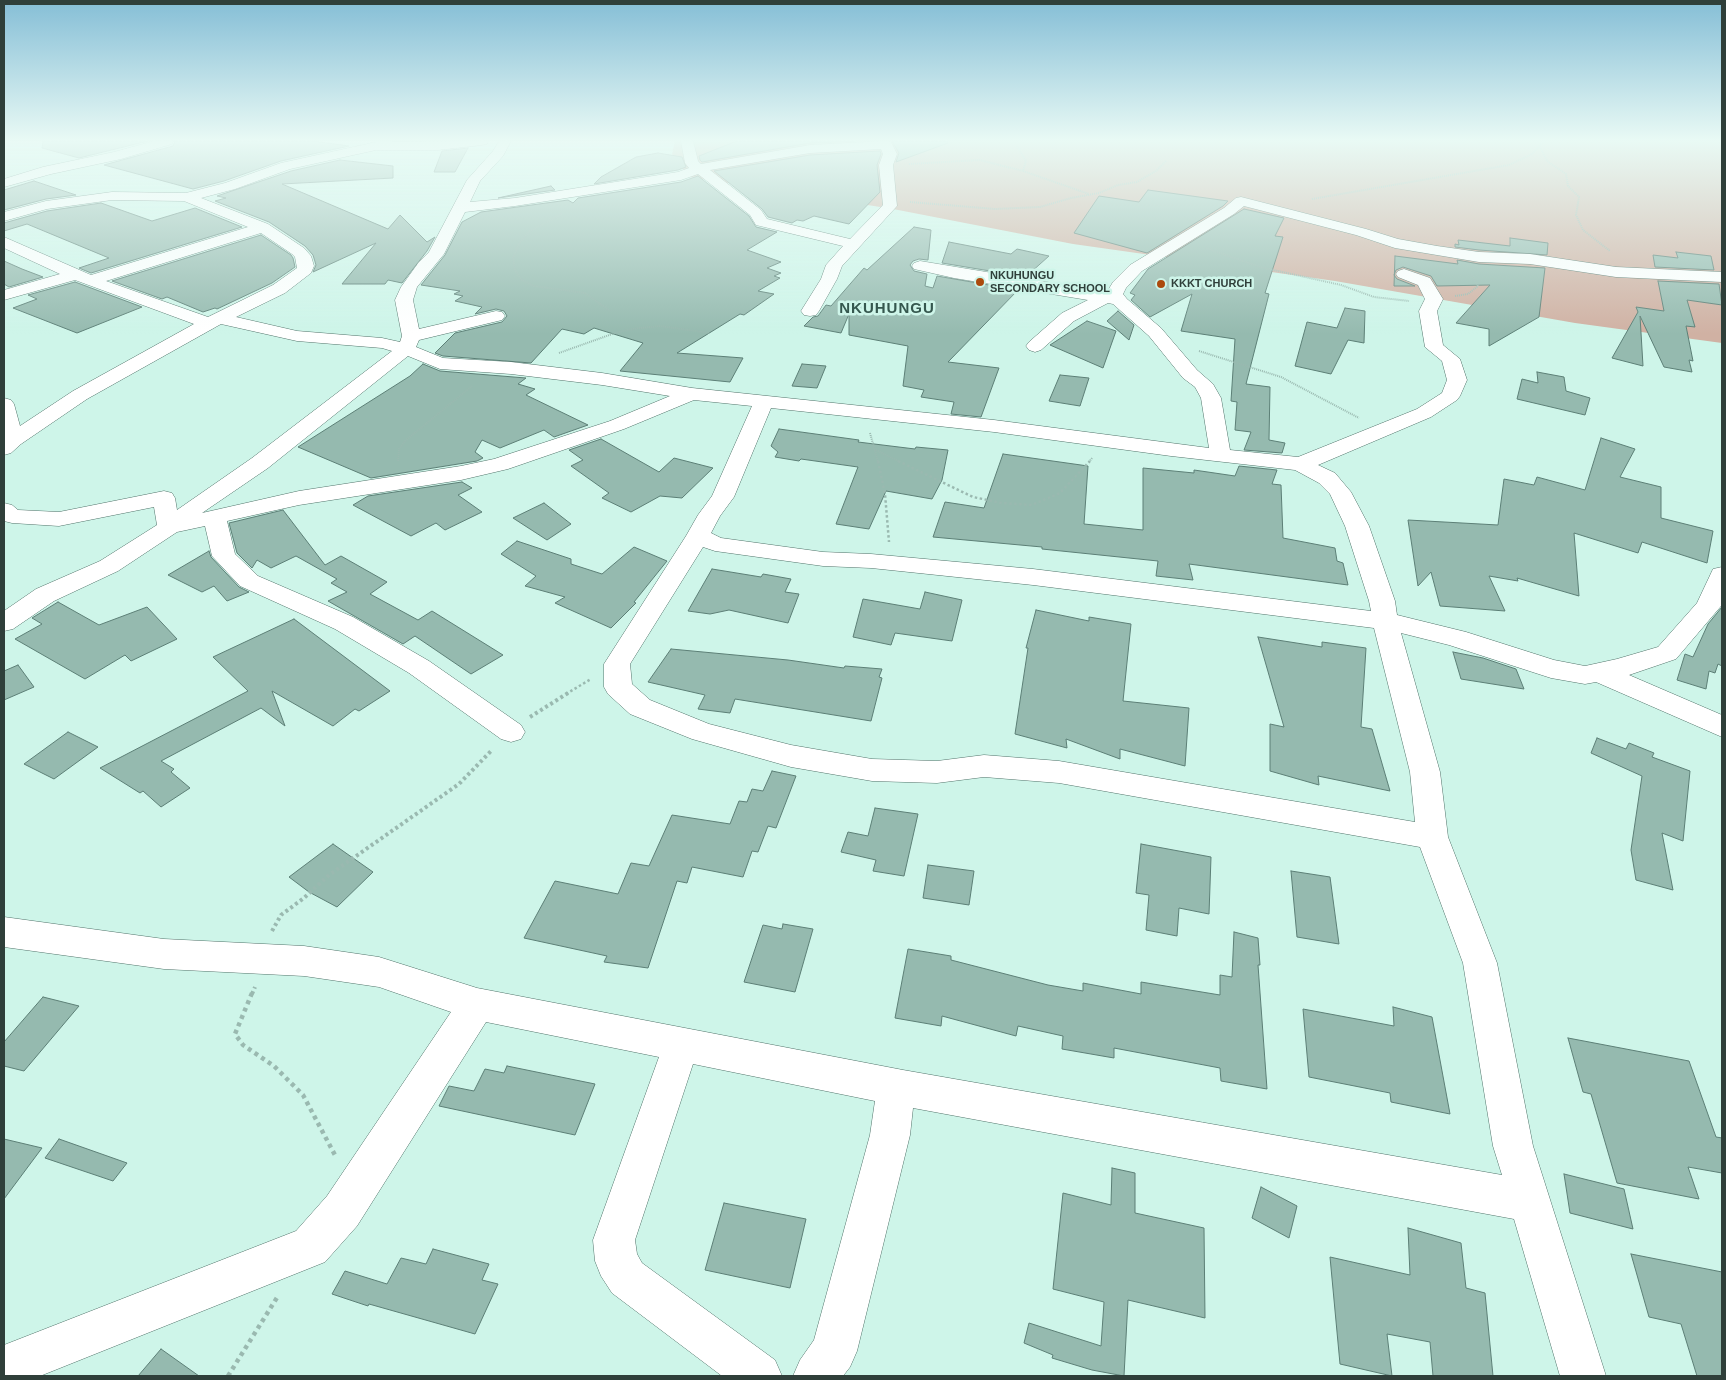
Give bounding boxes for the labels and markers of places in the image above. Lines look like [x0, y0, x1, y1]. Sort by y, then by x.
place label: NKUHUNGU SECONDARY SCHOOL [990, 269, 1110, 295]
marker: NKUHUNGU SECONDARY SCHOOL [974, 276, 986, 288]
place label: KKKT CHURCH [1171, 277, 1252, 291]
marker: KKKT CHURCH [1155, 278, 1167, 290]

